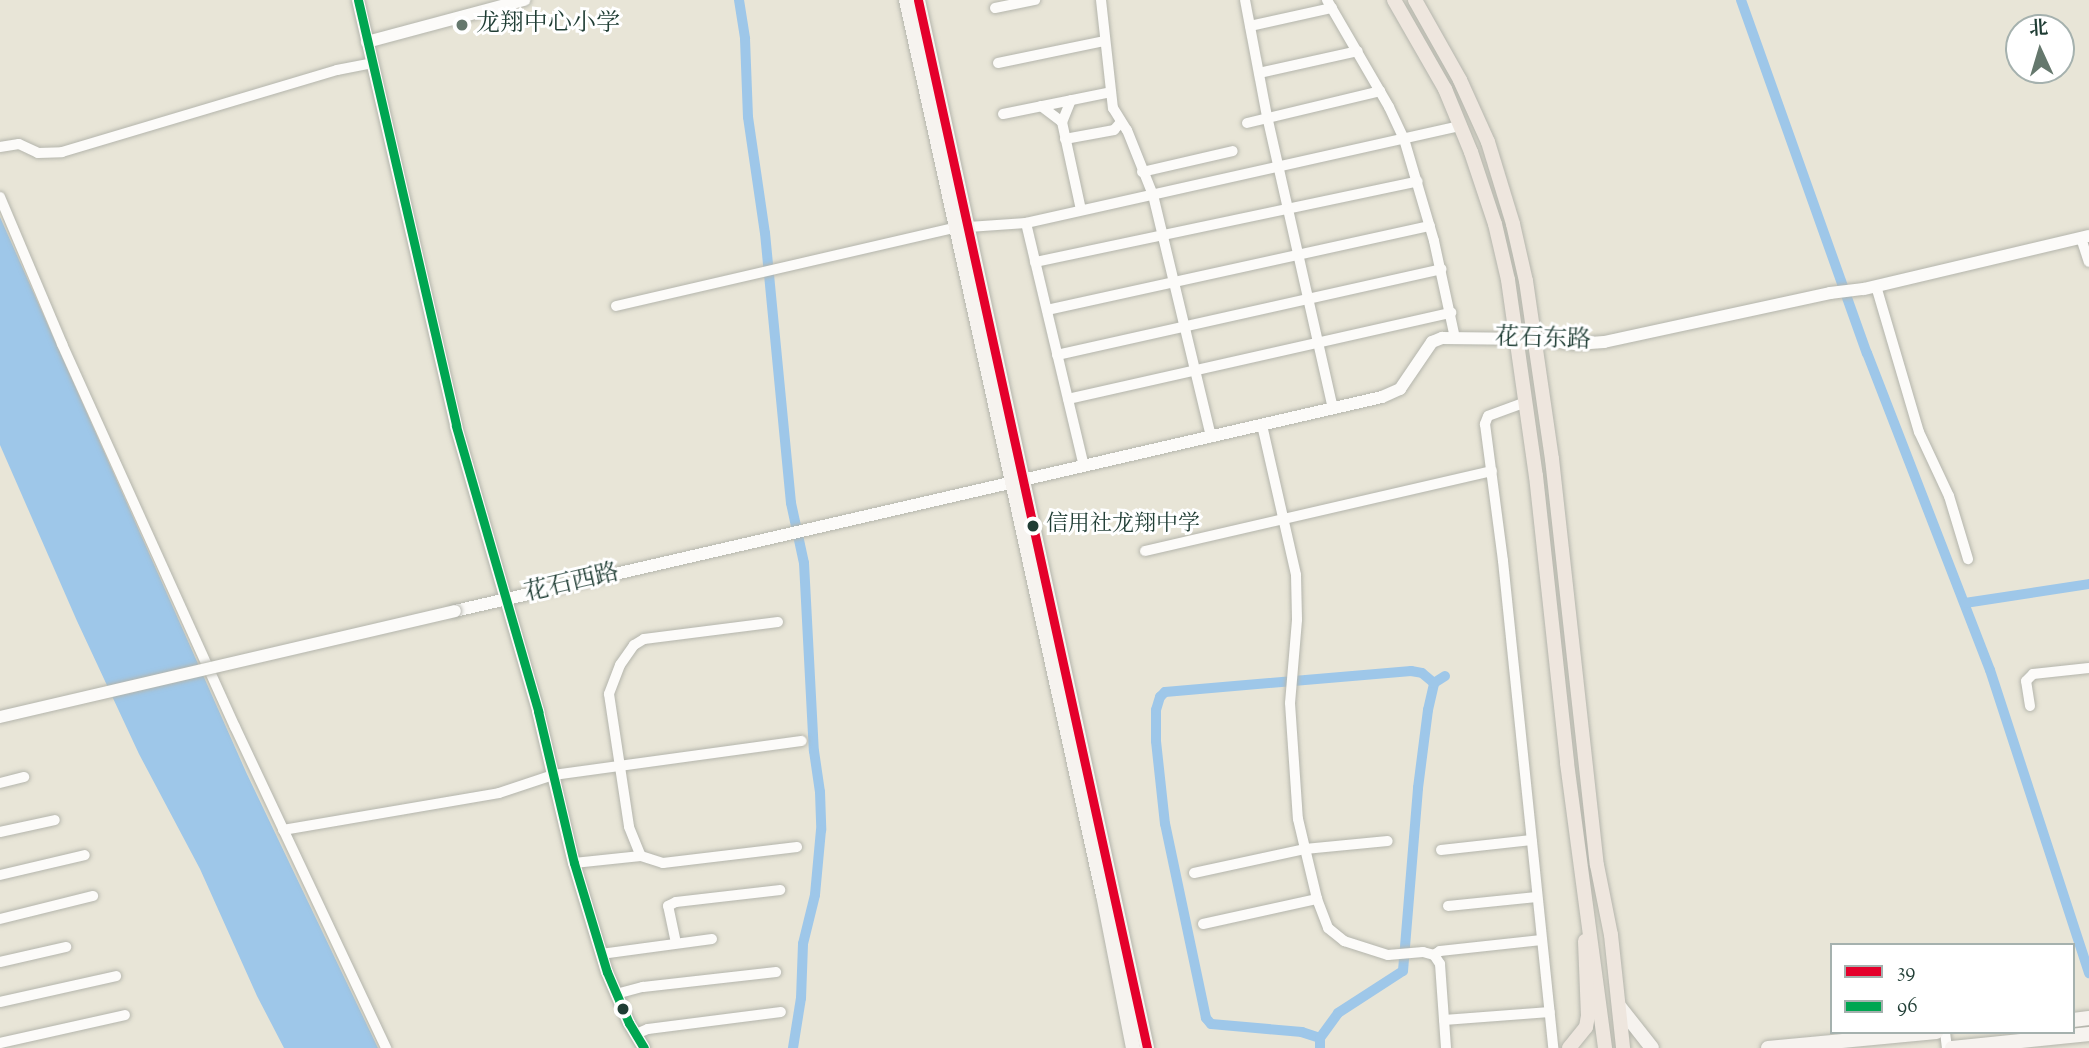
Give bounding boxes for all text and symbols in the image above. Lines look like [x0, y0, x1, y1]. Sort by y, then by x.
place label: 龙翔中心小学 [476, 11, 620, 39]
north arrow [2005, 14, 2075, 84]
text: 北 [2028, 15, 2049, 44]
marker: 龙翔中心小学 [454, 17, 470, 33]
street label: 花石东路 [1495, 324, 1591, 356]
place label: 信用社龙翔中学 [1046, 513, 1200, 539]
marker: 信用社龙翔中学 [1026, 519, 1040, 533]
street label: 花石西路 [522, 559, 622, 609]
legend [1830, 943, 2075, 1034]
text: 39 [1897, 957, 1916, 987]
text: 96 [1897, 992, 1918, 1022]
unlabelled marker [616, 1002, 630, 1016]

